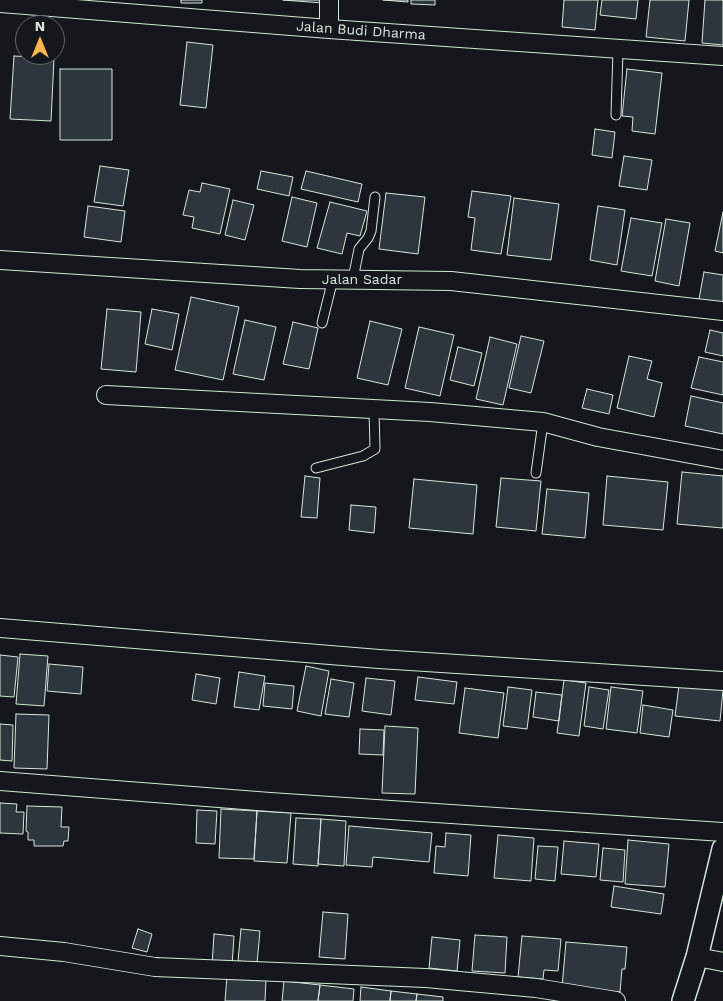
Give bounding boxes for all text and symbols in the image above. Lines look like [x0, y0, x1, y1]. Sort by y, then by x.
north arrow [15, 15, 65, 65]
text: N [35, 18, 45, 34]
street label: Jalan Budi Dharma [296, 18, 426, 44]
street label: Jalan Sadar [322, 272, 402, 288]

